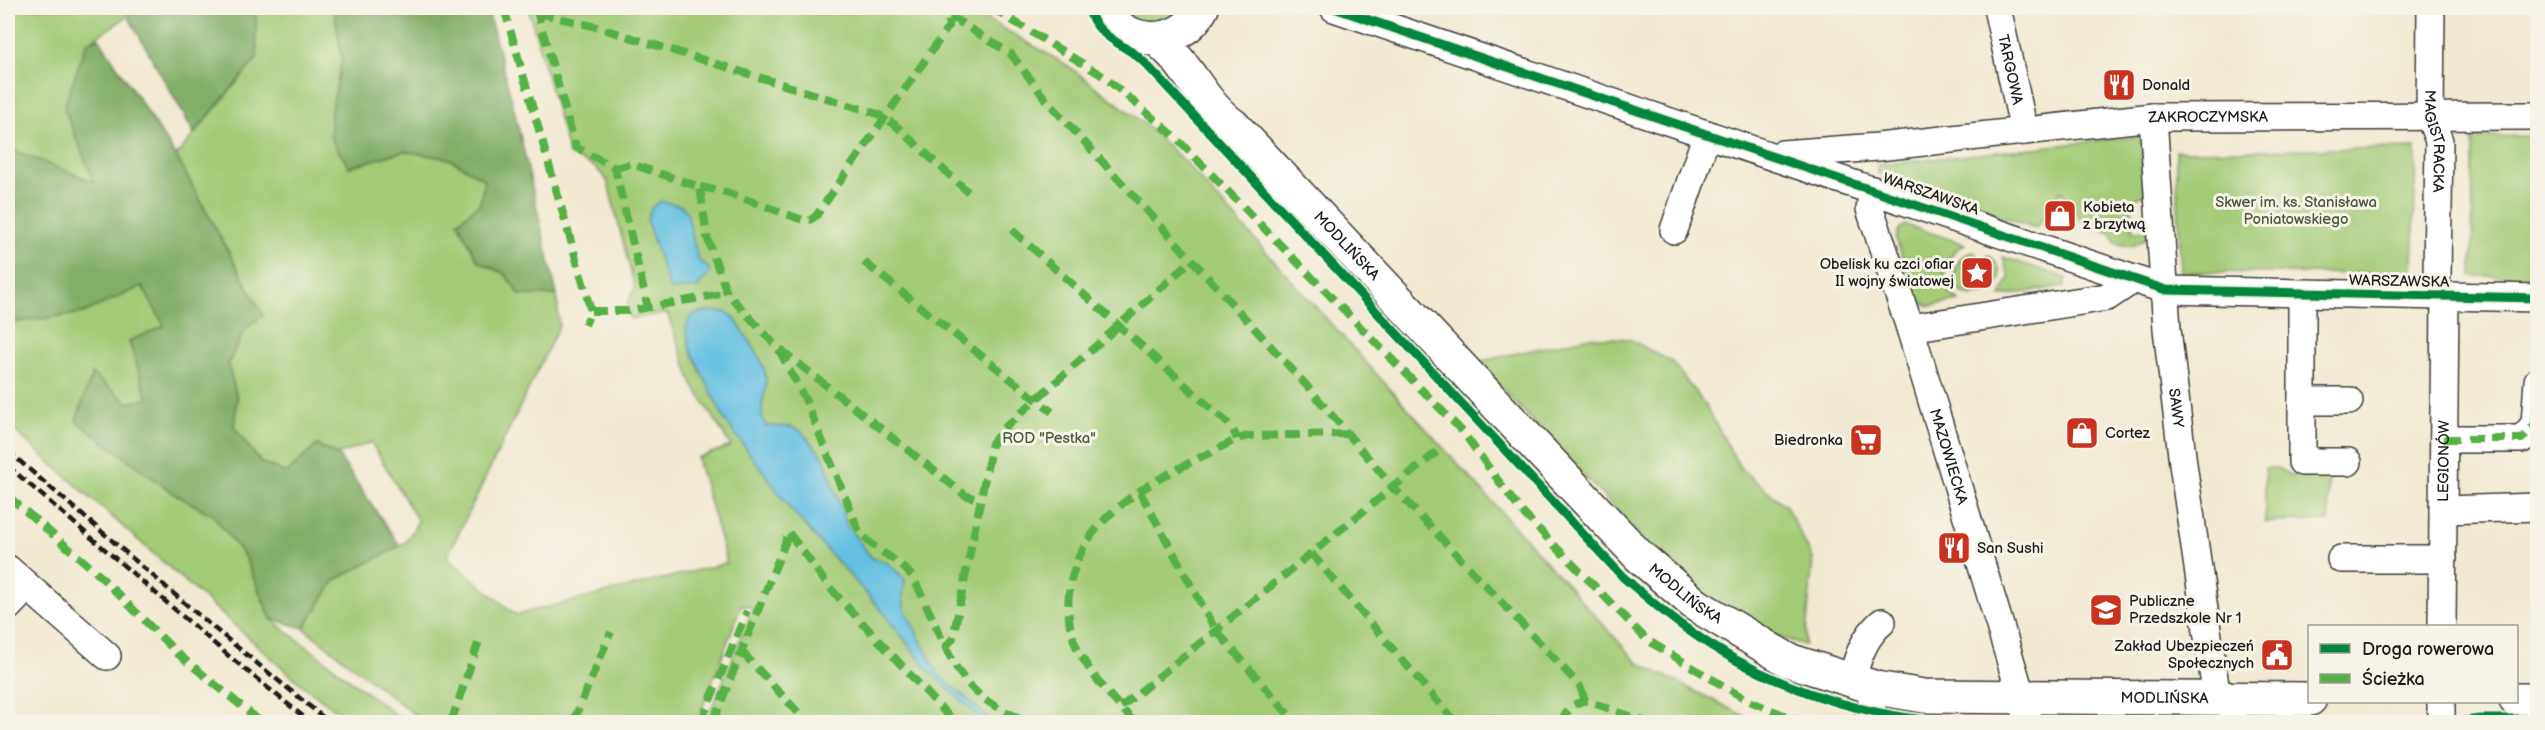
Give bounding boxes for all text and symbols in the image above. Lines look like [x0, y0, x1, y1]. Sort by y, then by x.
street label: TARGOWA [1993, 33, 2027, 107]
restaurant icon: Donald [2101, 67, 2137, 103]
place label: Donald [2142, 76, 2190, 95]
street label: MAGISTRACKA [2419, 90, 2448, 194]
street label: ZAKROCZYMSKA [2146, 107, 2269, 128]
street label: WARSZAWSKA [1880, 169, 1982, 220]
park label: Skwer im. ks. Stanisława Poniatowskiego [2215, 193, 2377, 229]
shop icon: Kobieta z brzytwą [2042, 198, 2078, 234]
place label: Kobieta z brzytwą [2083, 198, 2146, 234]
street label: MODLIŃSKA [1309, 208, 1384, 285]
place label: Obelisk ku czci ofiar II wojny światowej [1820, 255, 1955, 291]
place icon: Obelisk ku czci ofiar II wojny światowej [1959, 255, 1995, 291]
street label: WARSZAWSKA [2349, 271, 2450, 292]
street label: SAWY [2164, 387, 2188, 429]
street label: MAZOWIECKA [1925, 406, 1972, 508]
shop icon: Cortez [2064, 415, 2100, 451]
street label: LEGIONÓW [2434, 420, 2454, 502]
supermarket icon: Biedronka [1848, 422, 1884, 458]
place label: Cortez [2105, 424, 2151, 443]
park label: ROD "Pestka" [1002, 429, 1096, 448]
place label: Biedronka [1774, 431, 1843, 450]
restaurant icon: San Sushi [1936, 530, 1972, 566]
place label: San Sushi [1977, 539, 2043, 558]
street label: MODLIŃSKA [1645, 560, 1726, 629]
school or university icon: Publiczne Przedszkole Nr 1 [2088, 592, 2124, 628]
place label: Publiczne Przedszkole Nr 1 [2129, 592, 2242, 628]
legend [2308, 625, 2518, 703]
place label: Zakład Ubezpieczeń Społecznych [2114, 637, 2254, 673]
public building icon: Zakład Ubezpieczeń Społecznych [2259, 637, 2295, 673]
text: Droga rowerowa [2362, 639, 2494, 660]
text: Ścieżka [2362, 667, 2425, 690]
street label: MODLIŃSKA [2120, 689, 2209, 708]

